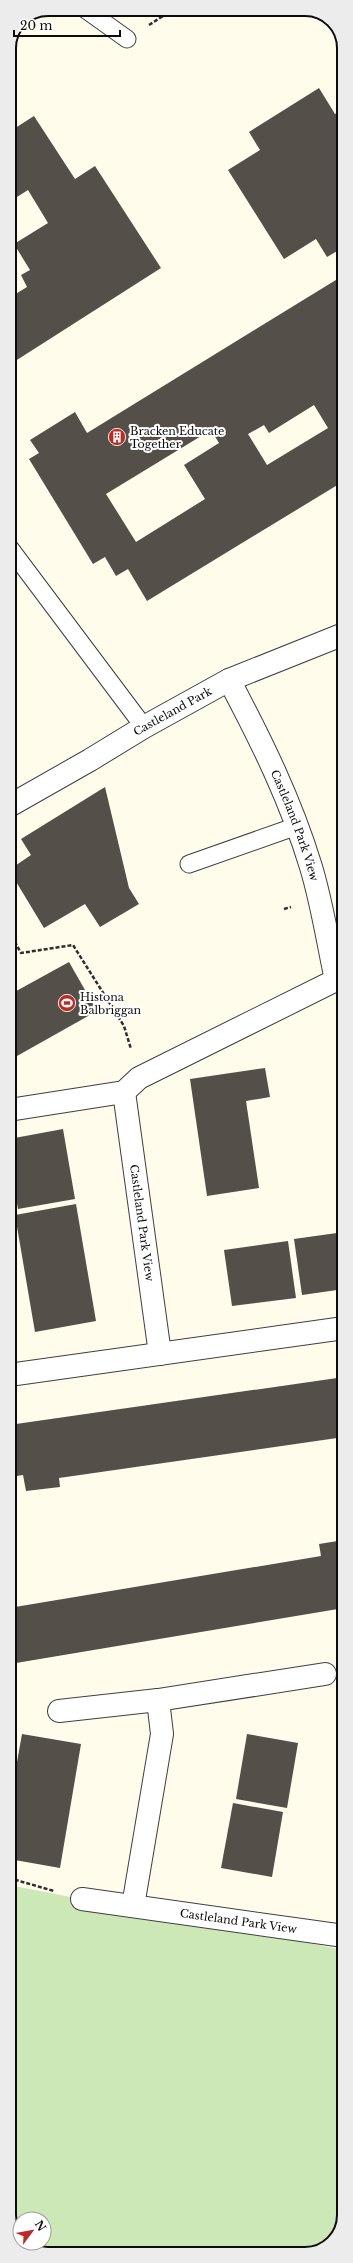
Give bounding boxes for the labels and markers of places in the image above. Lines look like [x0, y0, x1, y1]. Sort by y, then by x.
place label: Bracken Educate Together [130, 424, 224, 451]
building icon: Bracken Educate Together [107, 427, 127, 447]
place label: Histona Balbriggan [80, 990, 142, 1017]
sports icon: Histona Balbriggan [57, 993, 77, 1013]

